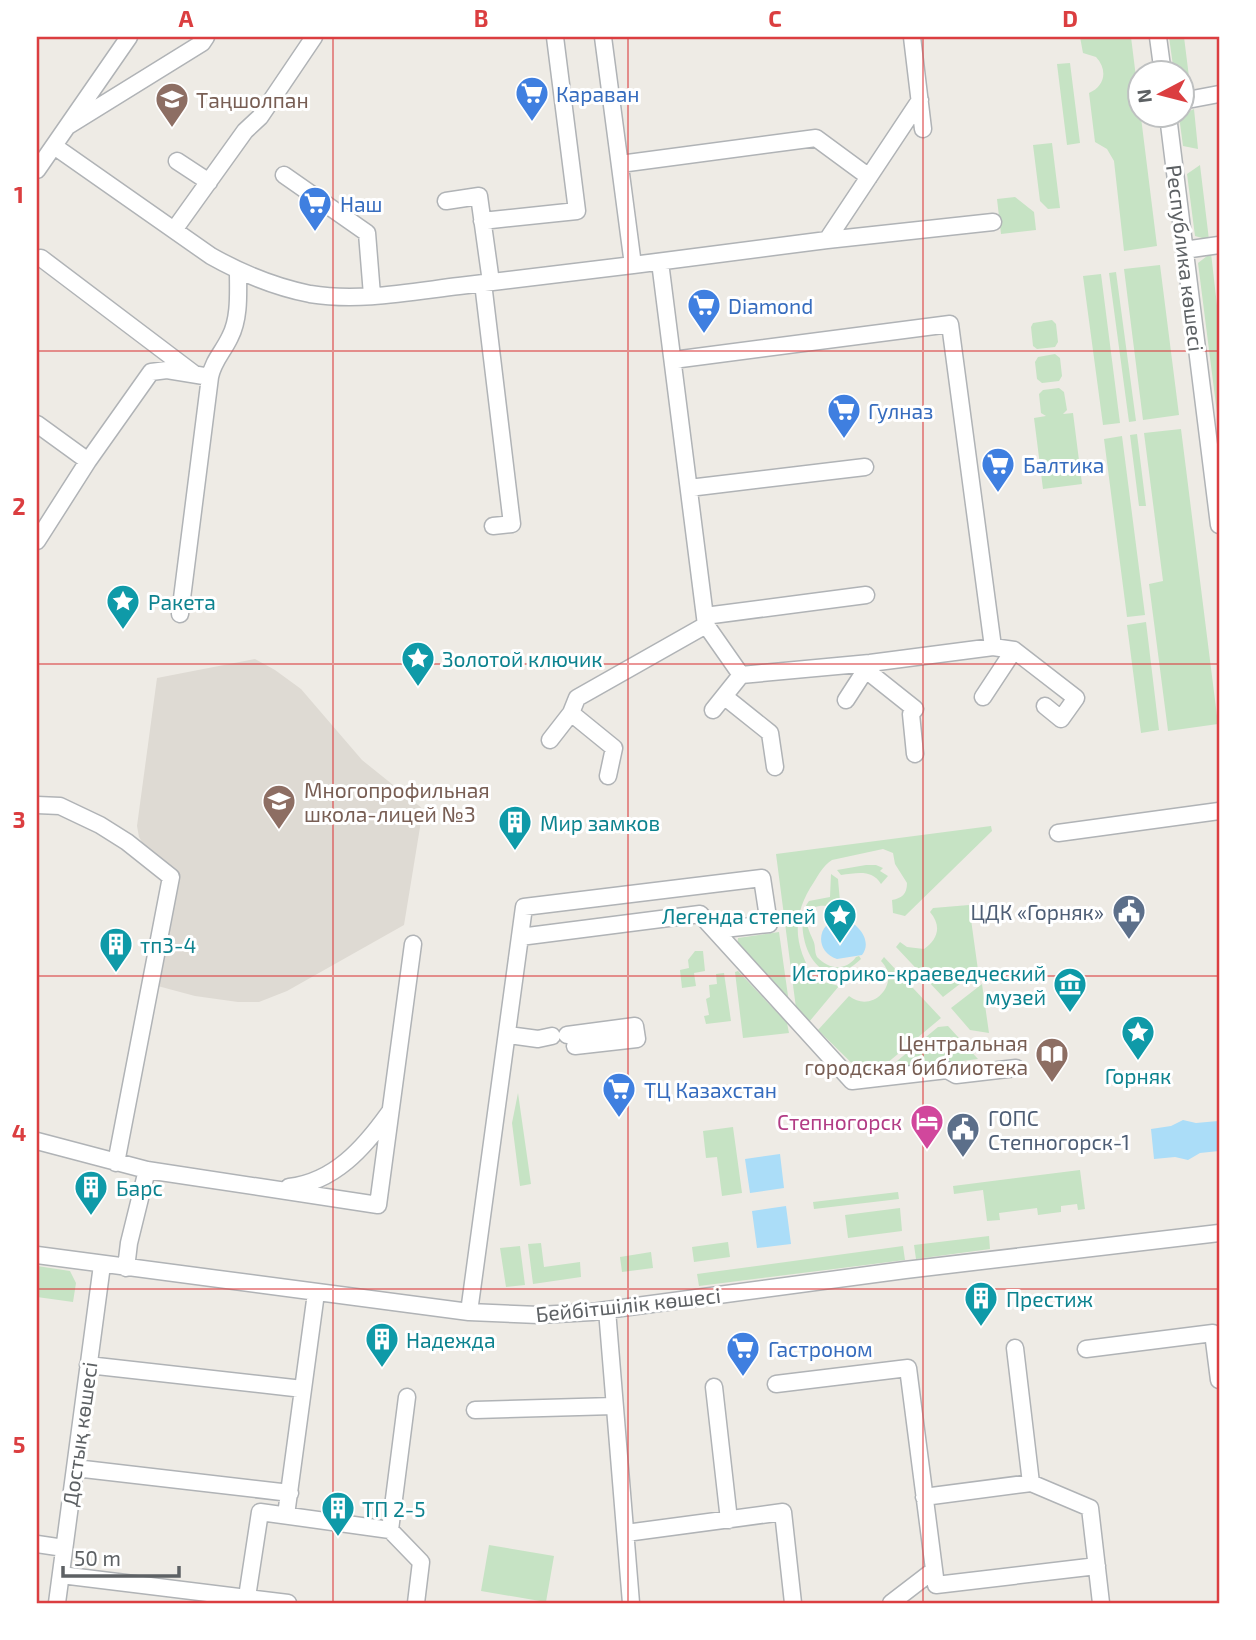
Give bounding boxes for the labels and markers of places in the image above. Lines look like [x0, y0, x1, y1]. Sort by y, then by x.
supermarket icon: Караван [513, 74, 551, 123]
school or university icon: Таңшолпан [153, 80, 191, 129]
place label: Караван [556, 81, 639, 106]
place label: Таңшолпан [196, 87, 309, 112]
supermarket icon: Наш [296, 184, 334, 233]
place label: Наш [340, 191, 383, 216]
supermarket icon: Diamond [685, 286, 723, 335]
place label: Diamond [728, 293, 813, 318]
supermarket icon: Гулназ [825, 391, 863, 440]
place label: Гулназ [868, 398, 934, 424]
supermarket icon: Балтика [979, 445, 1017, 494]
place label: Балтика [1023, 452, 1104, 477]
place icon: Ракета [104, 582, 142, 631]
place label: Ракета [148, 589, 216, 614]
place icon: Золотой ключик [399, 639, 437, 688]
place label: Золотой ключик [442, 646, 603, 671]
place label: Многопрофильная школа-лицей №3 [304, 777, 490, 826]
school or university icon: Многопрофильная школа-лицей №3 [260, 782, 298, 831]
building icon: Мир замков [496, 803, 534, 852]
place label: Мир замков [540, 810, 660, 835]
public building icon: ЦДК «Горняк» [1110, 892, 1148, 941]
place icon: Легенда степей [821, 896, 859, 945]
place label: ЦДК «Горняк» [971, 899, 1104, 924]
place label: Легенда степей [662, 903, 816, 928]
building icon: тп3-4 [97, 925, 135, 974]
place label: тп3-4 [140, 932, 196, 957]
place label: Историко-краеведческий музей [792, 960, 1046, 1010]
museum icon: Историко-краеведческий музей [1051, 965, 1089, 1014]
place icon: Горняк [1119, 1013, 1157, 1062]
place label: Центральная городская библиотека [804, 1030, 1028, 1079]
library icon: Центральная городская библиотека [1033, 1035, 1071, 1084]
place label: Горняк [1105, 1063, 1171, 1088]
supermarket icon: ТЦ Казахстан [600, 1070, 638, 1119]
place label: ТЦ Казахстан [644, 1077, 777, 1102]
hotel icon: Степногорск [908, 1102, 946, 1151]
place label: ГОПС Степногорск-1 [988, 1105, 1130, 1154]
place label: Степногорск [777, 1109, 902, 1134]
public building icon: ГОПС Степногорск-1 [944, 1110, 982, 1159]
building icon: Барс [72, 1168, 110, 1217]
place label: Барс [116, 1175, 163, 1200]
building icon: Престиж [962, 1279, 1000, 1328]
place label: Престиж [1006, 1286, 1093, 1311]
building icon: Надежда [363, 1320, 401, 1369]
place label: Надежда [406, 1327, 496, 1352]
supermarket icon: Гастроном [724, 1329, 762, 1378]
place label: Гастроном [768, 1336, 873, 1361]
building icon: ТП 2-5 [319, 1489, 357, 1538]
place label: ТП 2-5 [362, 1496, 425, 1521]

